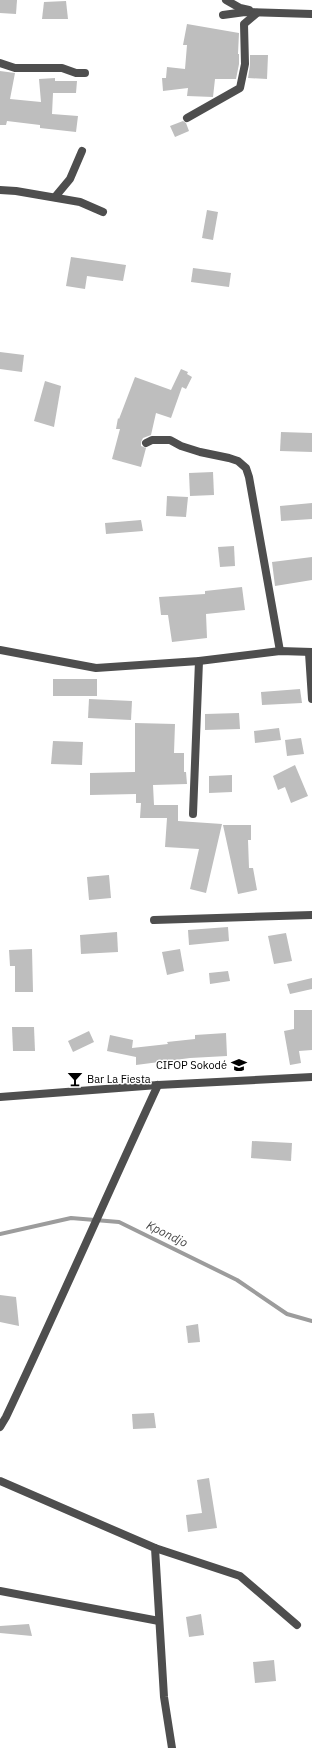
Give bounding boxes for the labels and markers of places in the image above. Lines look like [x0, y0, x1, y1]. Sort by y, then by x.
school or university icon: CIFOP Sokodé [230, 1056, 248, 1074]
place label: CIFOP Sokodé [156, 1058, 227, 1072]
bar icon: Bar La Fiesta [66, 1070, 84, 1088]
place label: Bar La Fiesta [87, 1072, 151, 1086]

